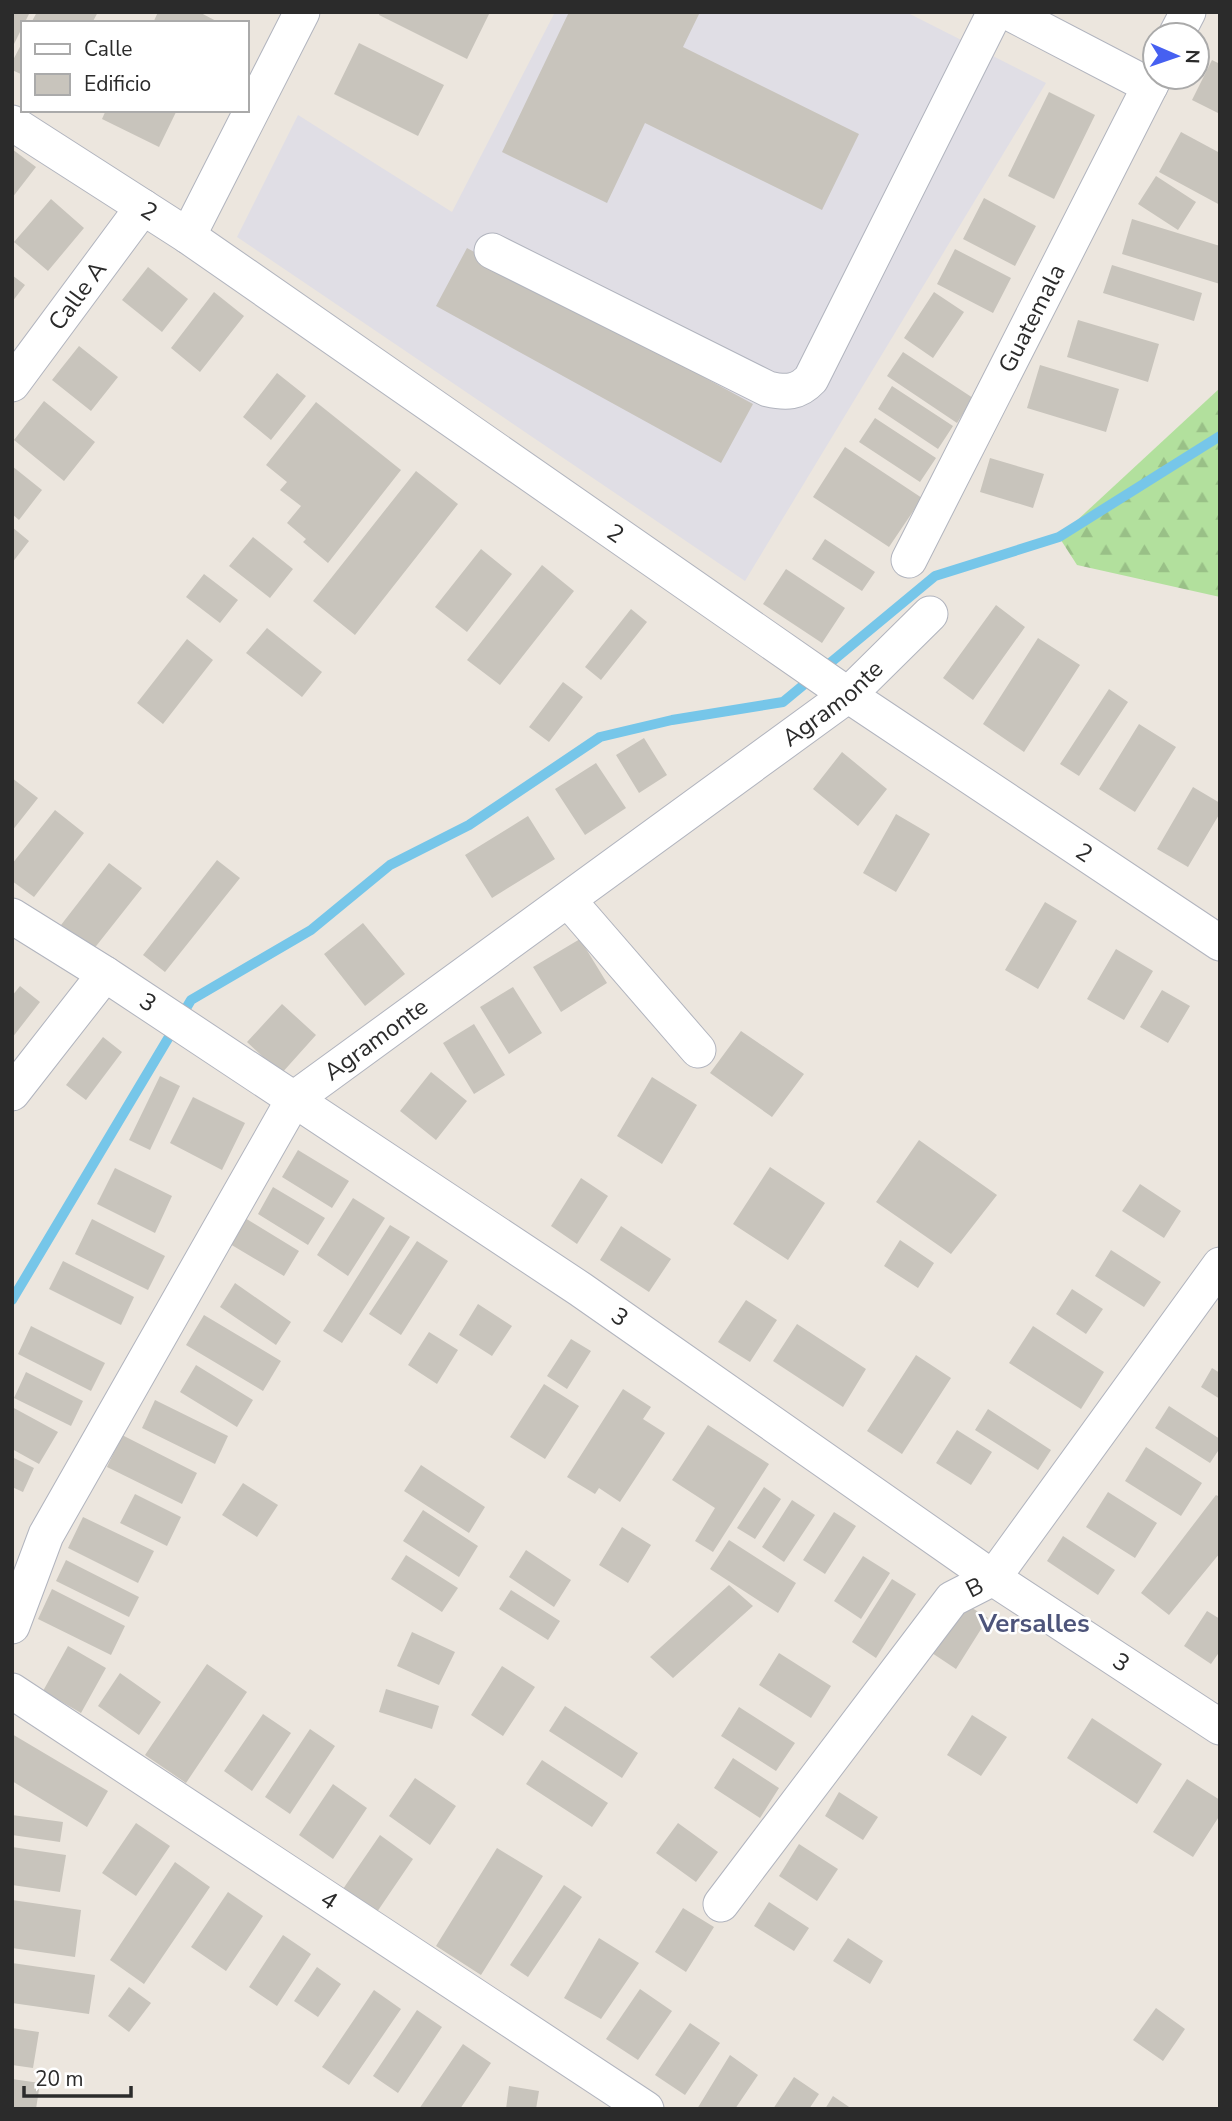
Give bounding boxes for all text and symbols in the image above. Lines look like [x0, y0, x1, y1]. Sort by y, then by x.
legend [21, 21, 248, 112]
north arrow [1141, 21, 1211, 91]
text: Calle [84, 35, 132, 63]
text: N [1179, 49, 1205, 64]
text: Edificio [84, 70, 151, 98]
street label: 2 [134, 194, 164, 228]
street label: Calle A [41, 254, 114, 337]
street label: Guatemala [991, 259, 1073, 378]
street label: 2 [601, 516, 631, 551]
street label: Agramonte [776, 653, 890, 754]
street label: 2 [1069, 835, 1099, 870]
street label: 3 [133, 985, 163, 1020]
street label: Agramonte [317, 991, 434, 1088]
street label: 3 [605, 1300, 635, 1334]
street label: B [960, 1569, 989, 1605]
district label: Versalles [977, 1606, 1090, 1641]
street label: 3 [1106, 1645, 1136, 1679]
street label: 4 [314, 1883, 344, 1917]
scale bar [24, 2054, 131, 2098]
text: 20 m [35, 2065, 84, 2093]

